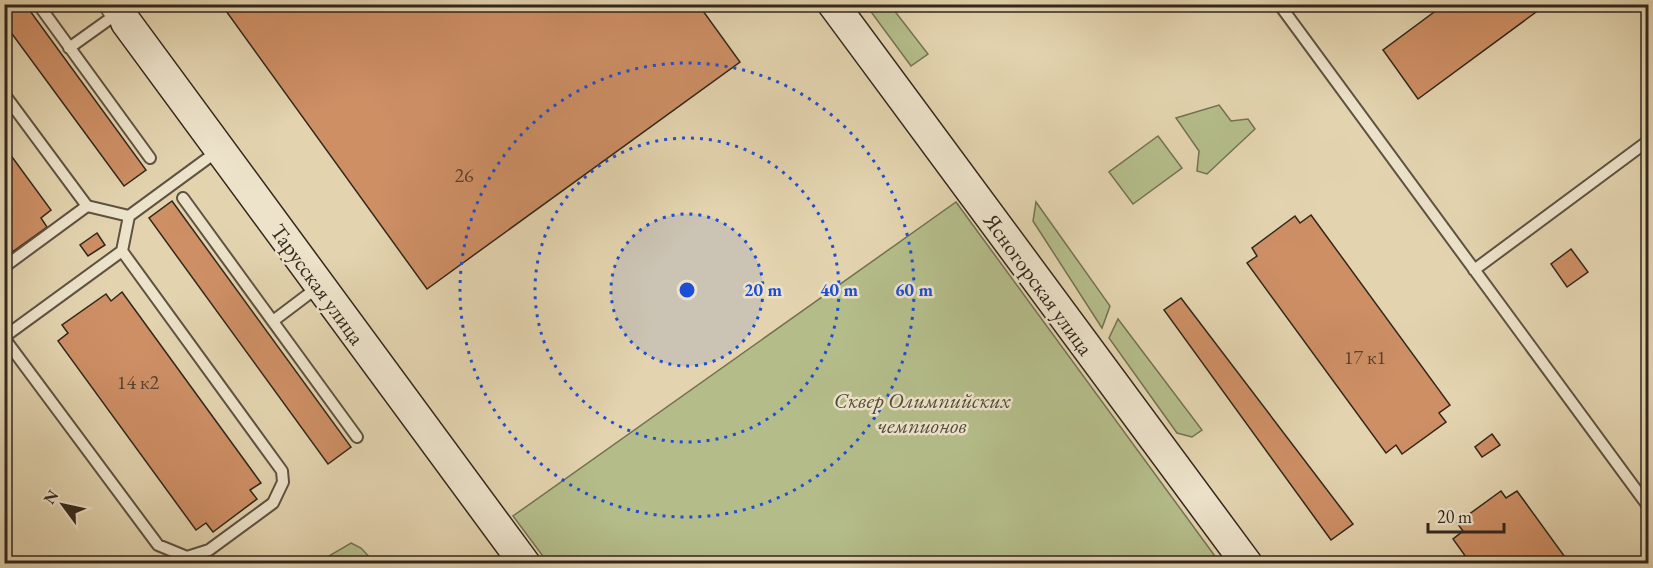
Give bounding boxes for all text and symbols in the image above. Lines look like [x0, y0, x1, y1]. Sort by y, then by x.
house number: 26 [454, 162, 474, 188]
street label: Ясногорская улица [977, 207, 1100, 361]
street label: Тарусская улица [264, 218, 371, 351]
text: 20 m [744, 278, 782, 301]
text: 40 m [820, 278, 858, 301]
text: 60 m [895, 278, 933, 301]
centre of rings [677, 280, 697, 300]
house number: 17 к1 [1344, 344, 1386, 370]
house number: 14 к2 [117, 369, 160, 395]
park label: Сквер Олимпийских чемпионов [834, 386, 1012, 440]
north arrow [33, 475, 93, 535]
text: N [39, 486, 63, 508]
scale bar [1428, 496, 1504, 534]
text: 20 m [1437, 505, 1472, 528]

